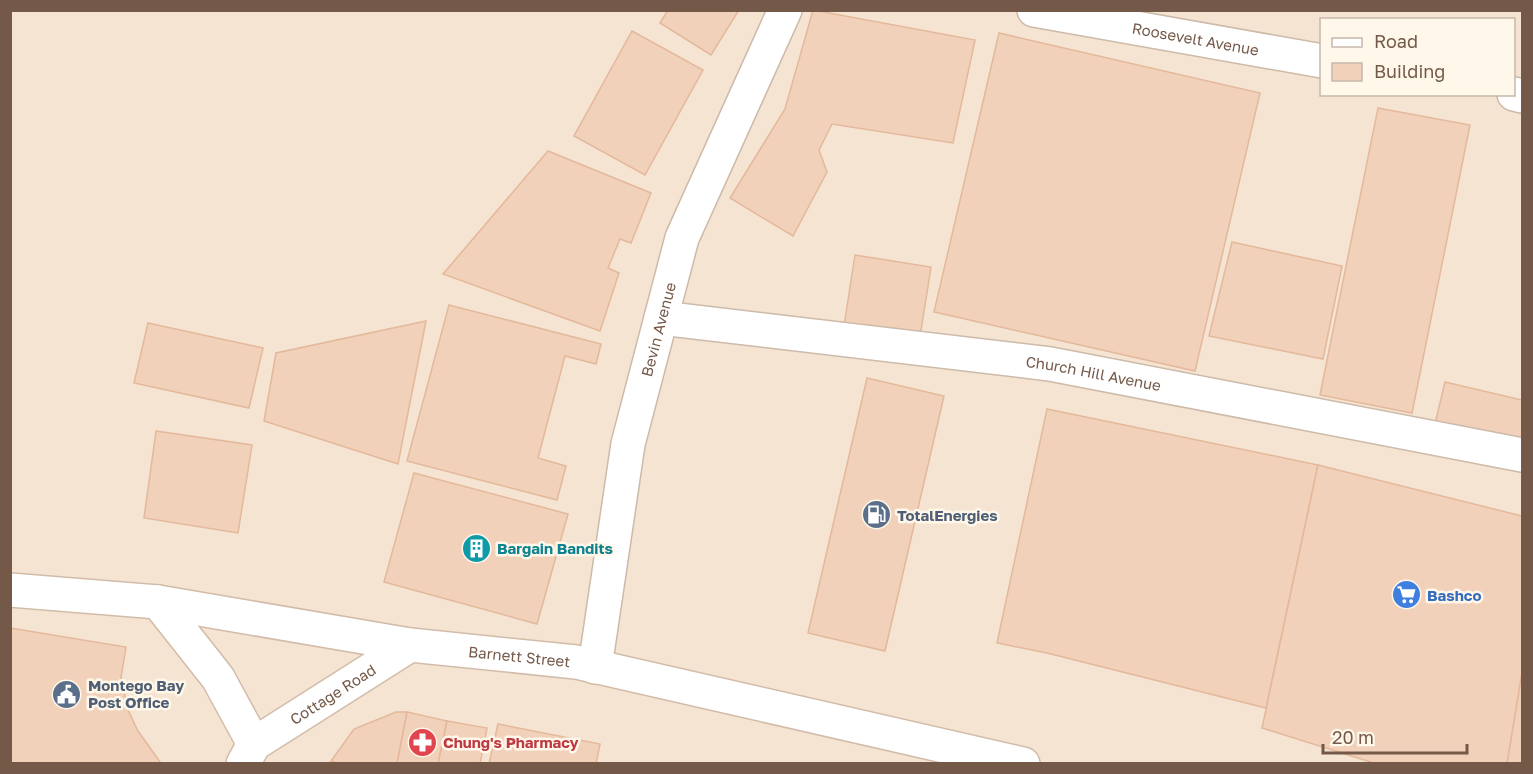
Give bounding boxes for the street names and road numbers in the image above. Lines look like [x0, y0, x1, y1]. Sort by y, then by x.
street label: Roosevelt Avenue [1131, 19, 1261, 59]
street label: Bevin Avenue [637, 280, 679, 378]
street label: Church Hill Avenue [1025, 352, 1163, 394]
street label: Barnett Street [467, 642, 571, 670]
street label: Cottage Road [286, 660, 379, 728]

